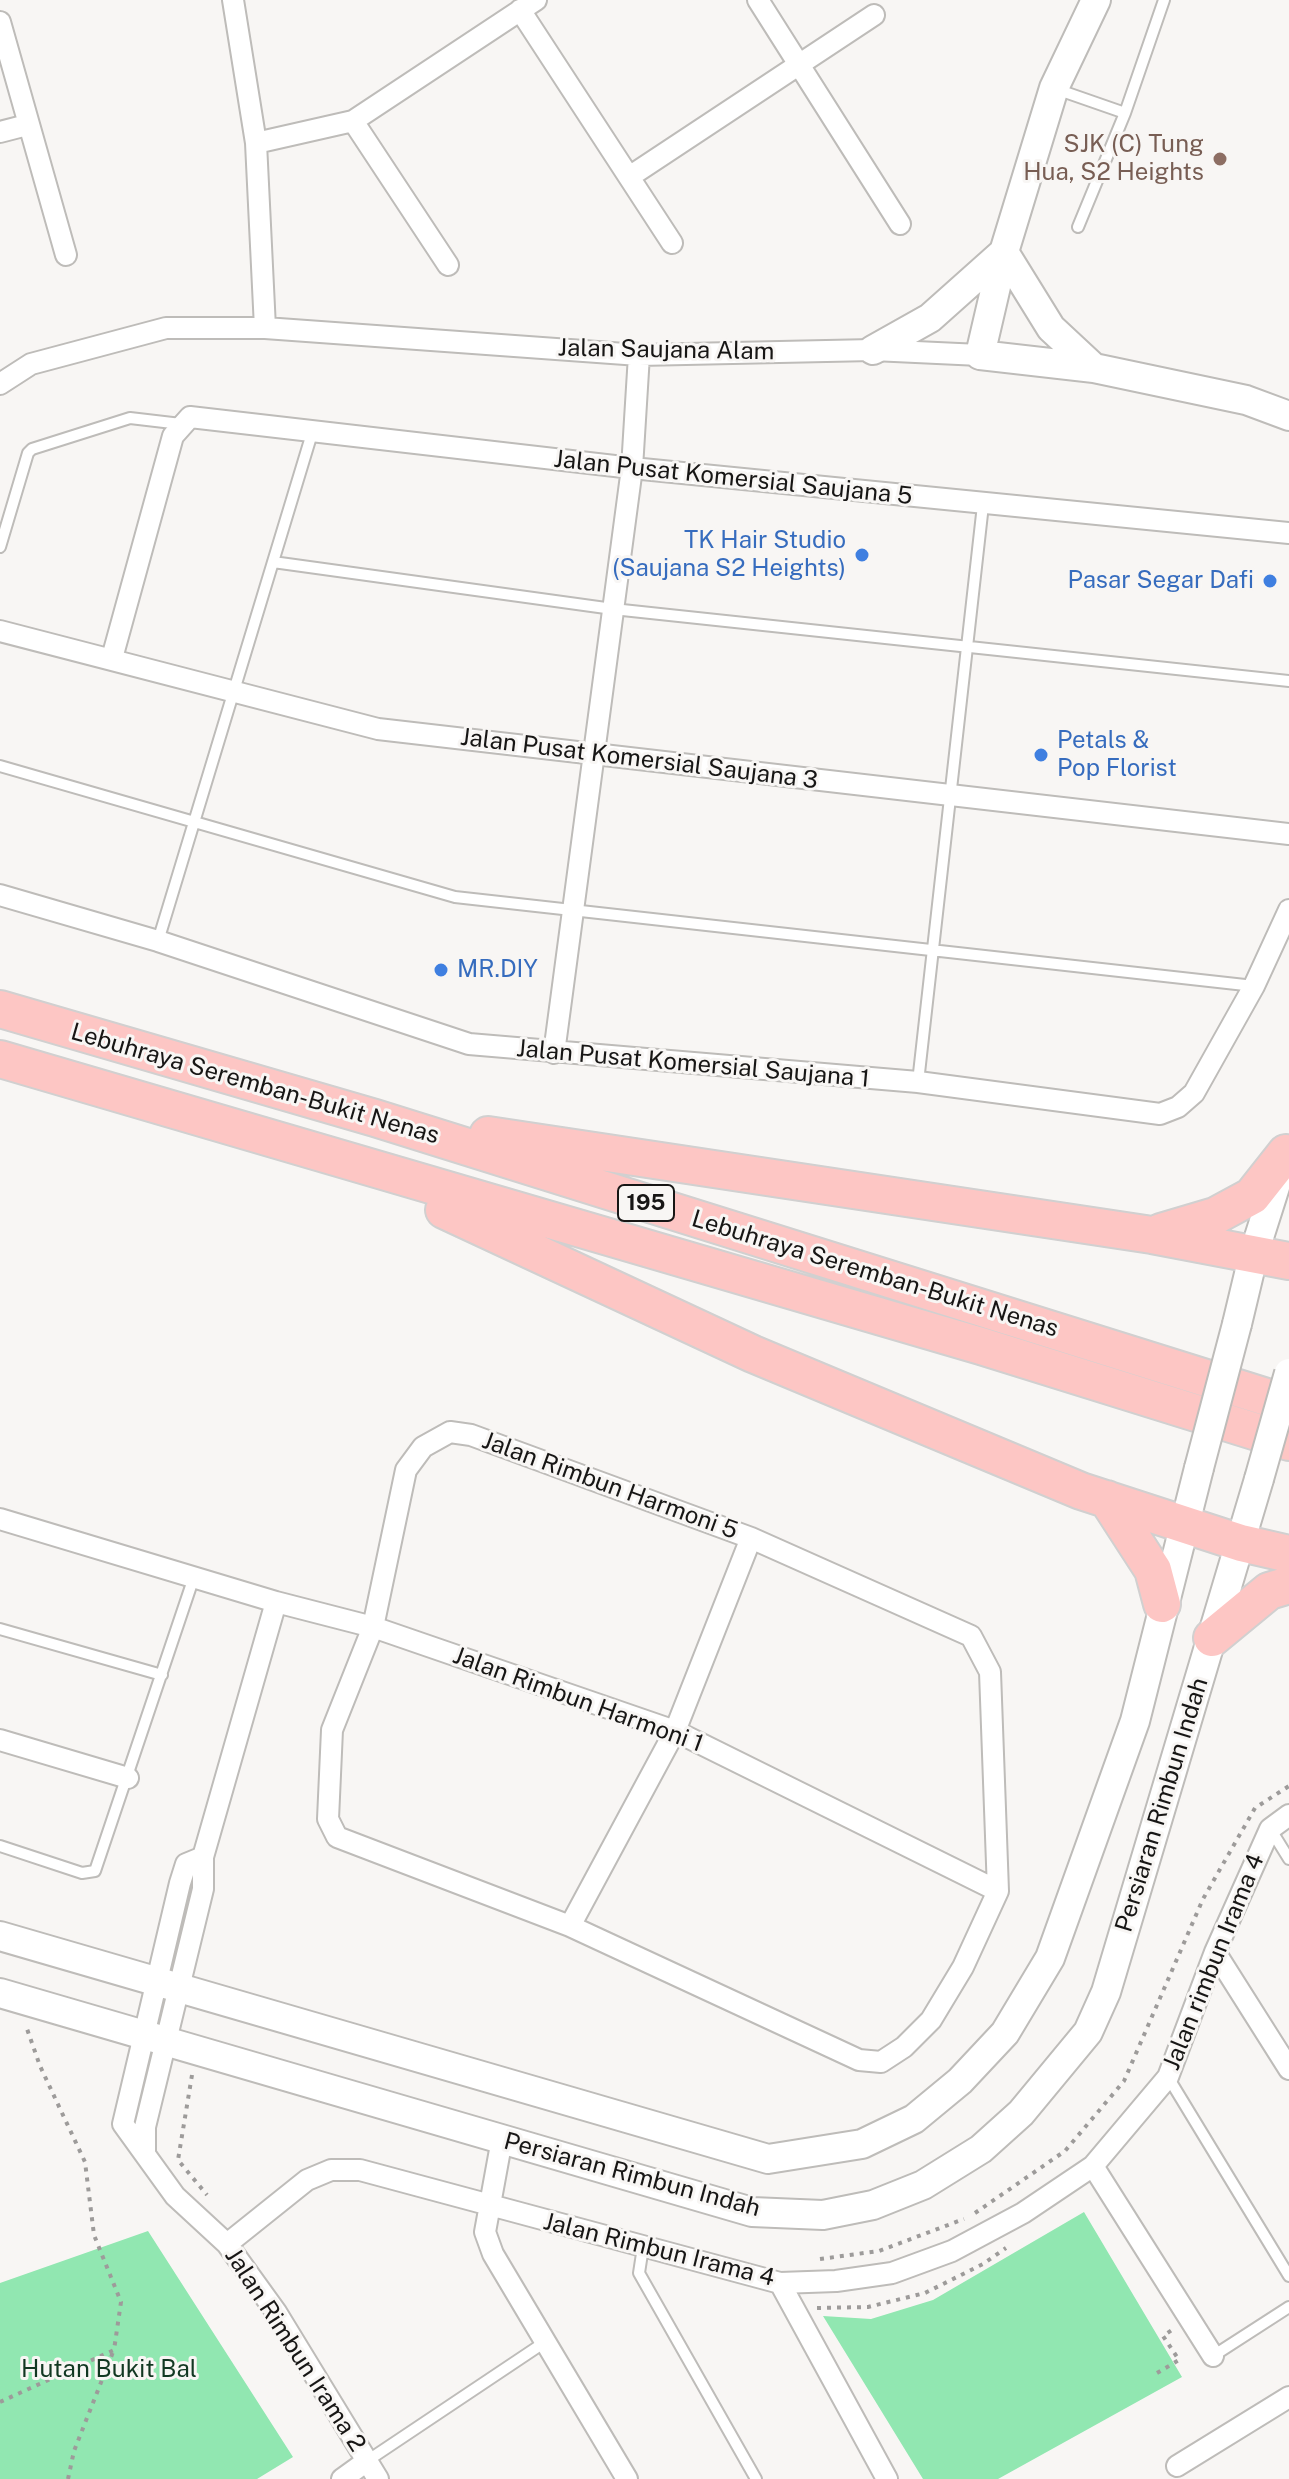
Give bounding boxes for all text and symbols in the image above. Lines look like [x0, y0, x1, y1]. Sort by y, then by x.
place label: SJK (C) Tung Hua, S2 Heights [1023, 131, 1204, 187]
marker: SJK (C) Tung Hua, S2 Heights [1211, 150, 1229, 168]
street label: Jalan Saujana Alam [557, 334, 775, 366]
street label: Jalan Pusat Komersial Saujana 5 [552, 445, 914, 511]
place label: TK Hair Studio (Saujana S2 Heights) [612, 527, 846, 583]
marker: TK Hair Studio (Saujana S2 Heights) [853, 546, 871, 564]
place label: Pasar Segar Dafi [1068, 567, 1254, 595]
marker: Pasar Segar Dafi [1261, 572, 1279, 590]
street label: Jalan Pusat Komersial Saujana 3 [459, 723, 819, 795]
place label: Petals & Pop Florist [1057, 727, 1177, 783]
marker: Petals & Pop Florist [1032, 746, 1050, 764]
place label: MR.DIY [457, 956, 538, 984]
marker: MR.DIY [432, 961, 450, 979]
street label: Lebuhraya Seremban-Bukit Nenas [68, 1018, 442, 1150]
street label: Jalan Pusat Komersial Saujana 1 [515, 1034, 871, 1094]
road number: 195 [618, 1185, 674, 1221]
street label: Lebuhraya Seremban-Bukit Nenas [688, 1204, 1062, 1344]
street label: Jalan Rimbun Harmoni 5 [478, 1426, 742, 1546]
street label: Jalan Rimbun Harmoni 1 [449, 1641, 707, 1759]
street label: Persiaran Rimbun Indah [1110, 1674, 1214, 1936]
street label: Jalan rimbun Irama 4 [1157, 1850, 1271, 2074]
street label: Persiaran Rimbun Indah [501, 2127, 763, 2223]
street label: Jalan Rimbun Irama 4 [540, 2207, 778, 2293]
street label: Jalan Rimbun Irama 2 [218, 2243, 372, 2457]
park label: Hutan Bukit Bal [21, 2356, 197, 2384]

